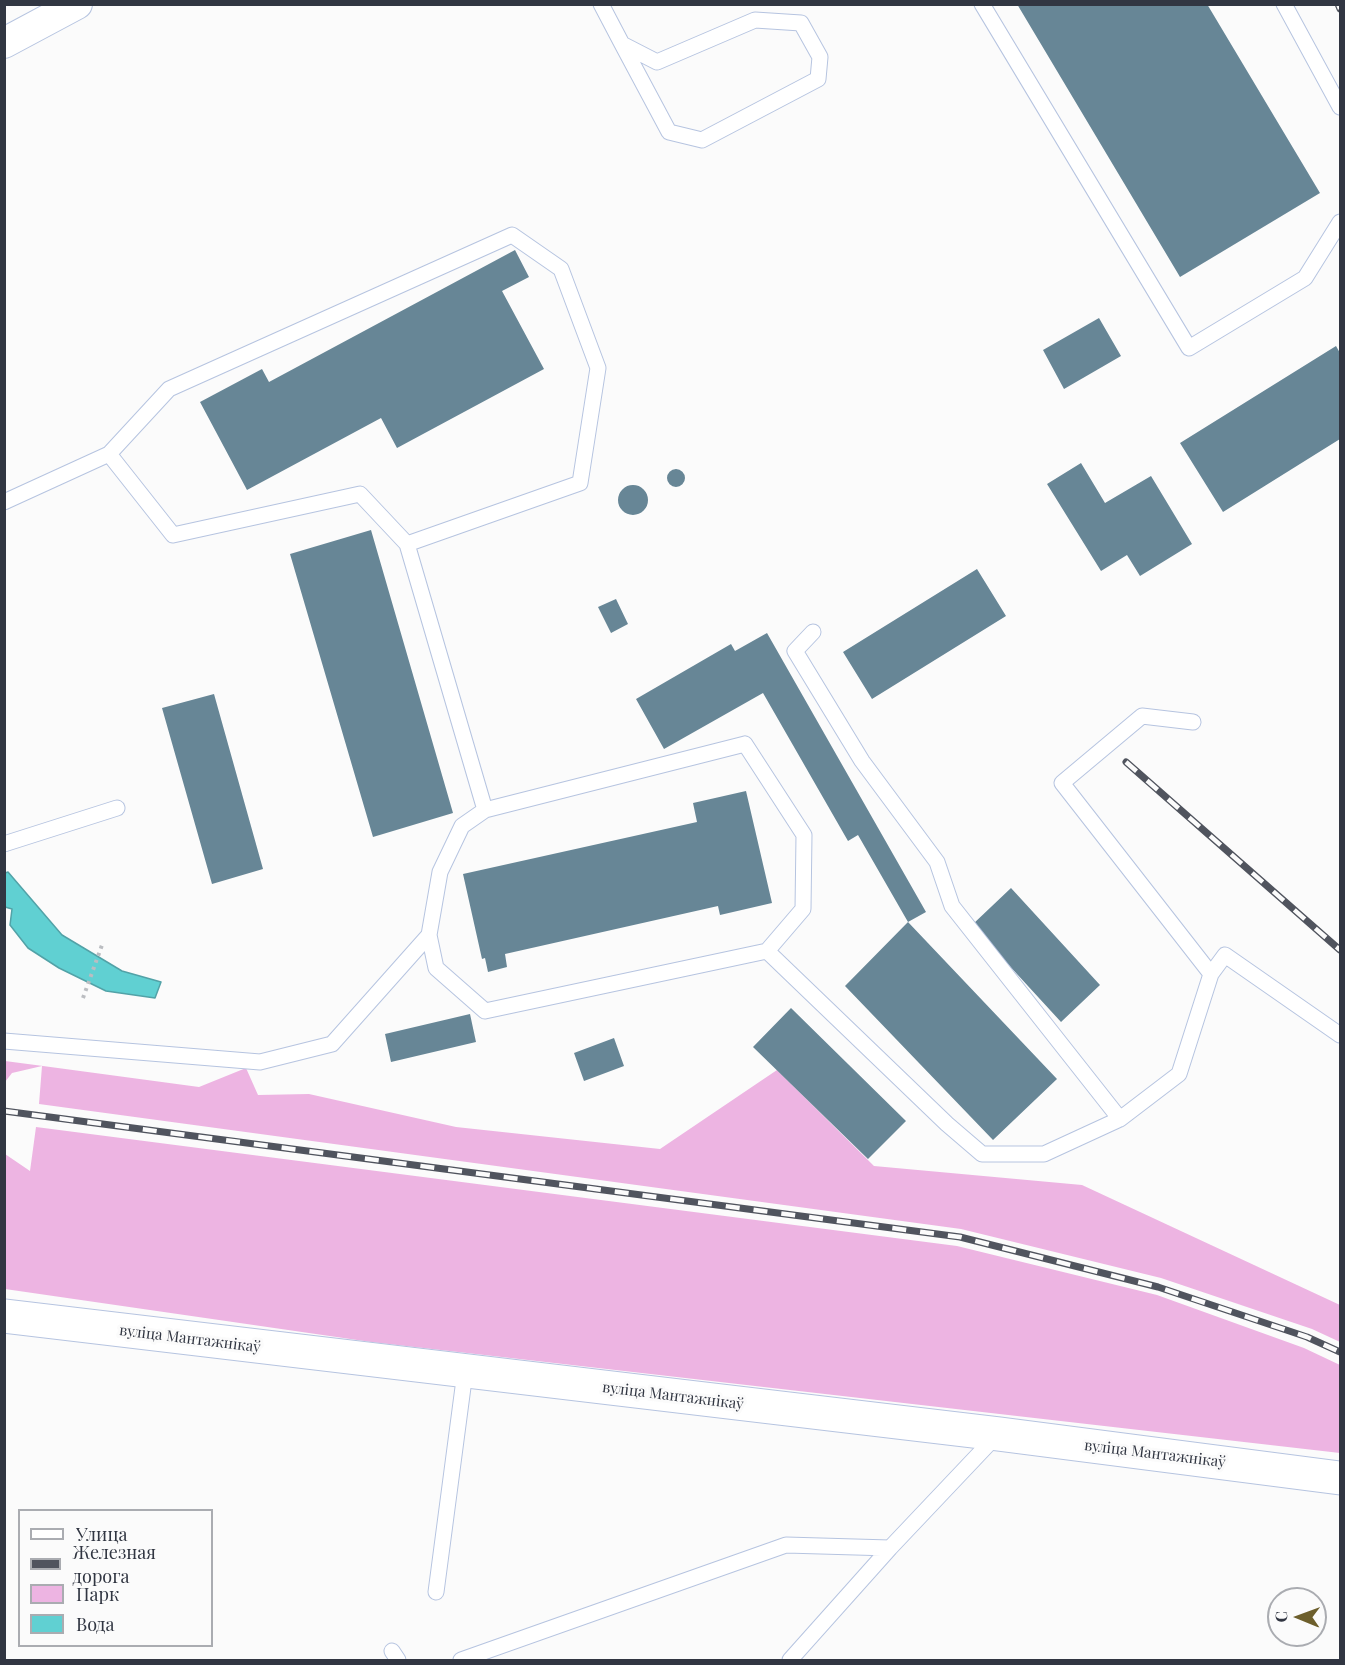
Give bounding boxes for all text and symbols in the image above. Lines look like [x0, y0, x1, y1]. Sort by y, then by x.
street label: вуліца Мантажнікаў [118, 1321, 262, 1357]
street label: вуліца Мантажнікаў [601, 1378, 745, 1414]
street label: вуліца Мантажнікаў [1083, 1436, 1227, 1472]
legend [18, 1509, 213, 1647]
text: Улица [76, 1522, 127, 1546]
text: Железная дорога [73, 1540, 156, 1588]
text: Парк [76, 1582, 119, 1606]
north arrow [1267, 1587, 1327, 1647]
text: С [1270, 1611, 1291, 1623]
text: Вода [76, 1612, 114, 1636]

